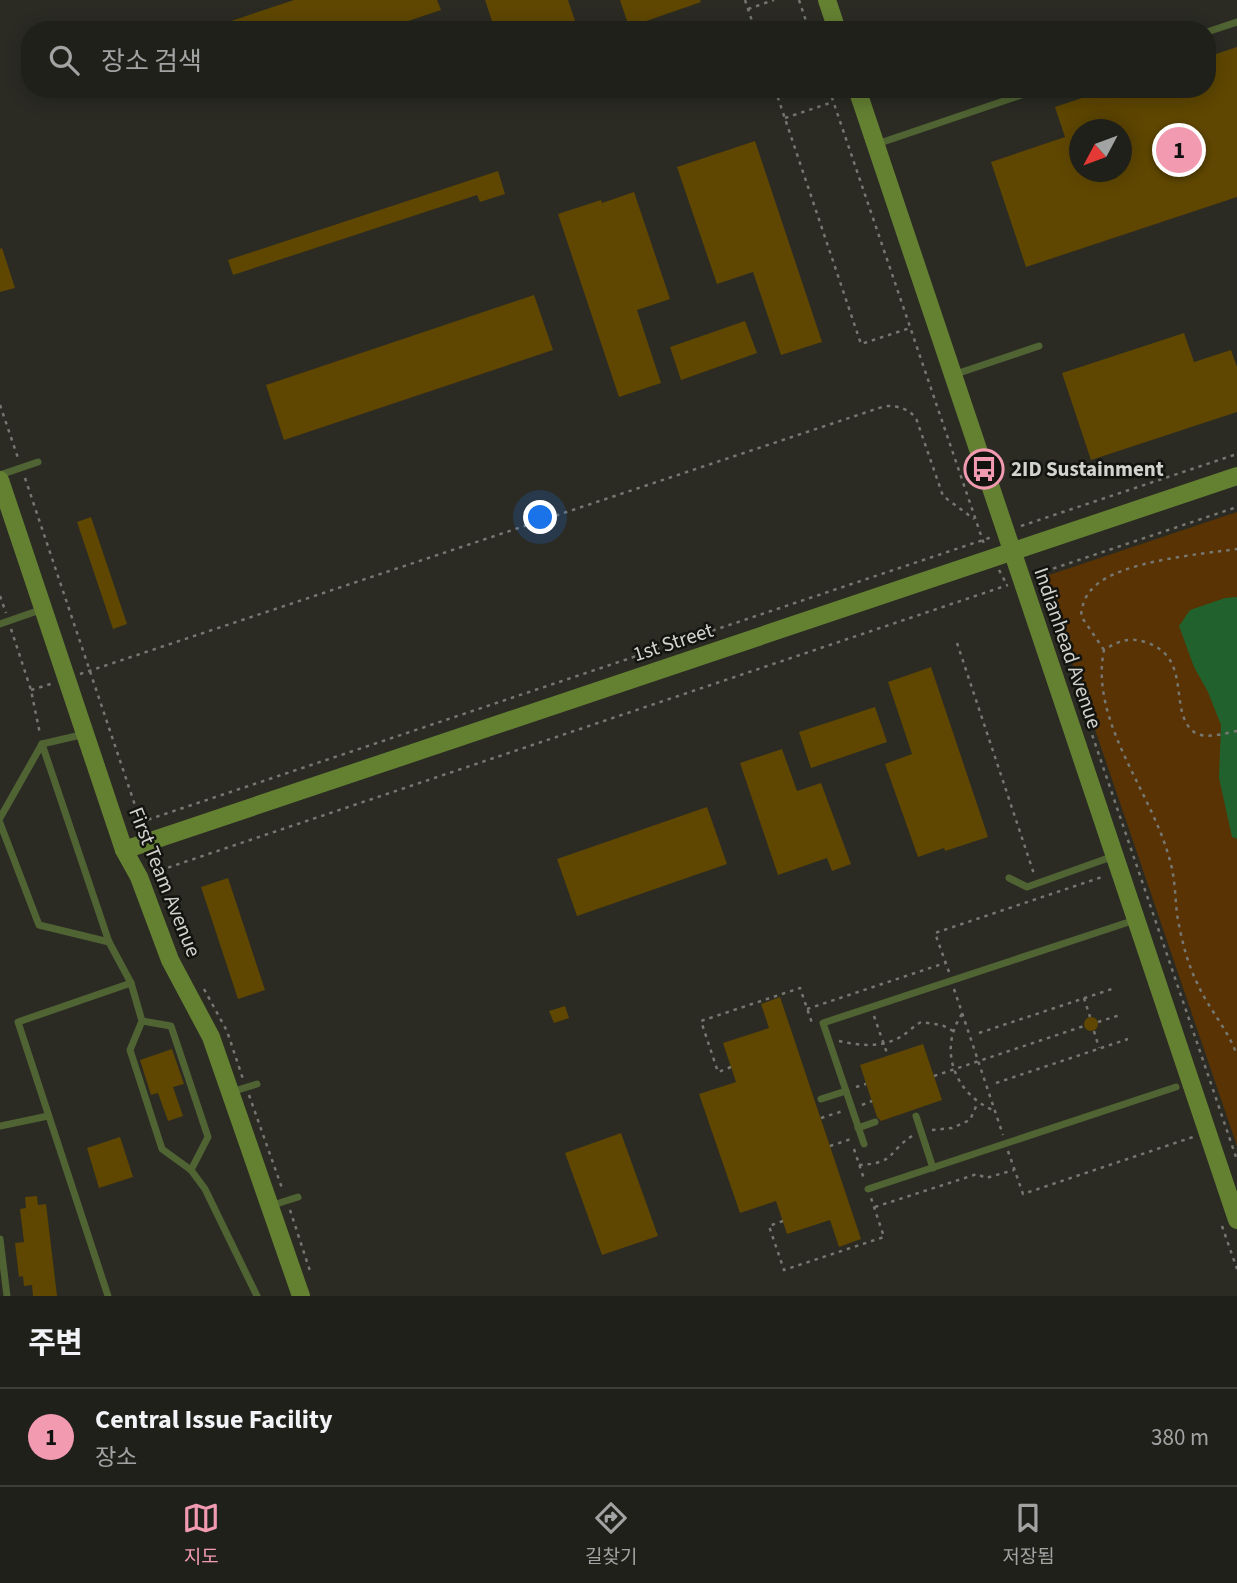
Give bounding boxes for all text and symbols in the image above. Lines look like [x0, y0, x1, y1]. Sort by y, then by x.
search box [21, 21, 1216, 98]
icon: search [45, 41, 83, 79]
text: 장소 검색 [101, 43, 202, 80]
north arrow [1069, 119, 1132, 182]
pin: 1 [1156, 124, 1202, 176]
bus stop icon: 2ID Sustainment [963, 448, 1005, 490]
place label: 2ID Sustainment [1011, 454, 1164, 484]
your location [523, 500, 557, 534]
street label: Indianhead Avenue [1026, 563, 1110, 733]
street label: 1st Street [629, 615, 717, 669]
street label: First Team Avenue [121, 803, 209, 961]
text: 주변 [28, 1322, 83, 1365]
text: Central Issue Facility [95, 1401, 332, 1438]
text: 1 [45, 1421, 57, 1454]
text: 380 m [1151, 1421, 1209, 1454]
text: 장소 [95, 1441, 137, 1474]
tab: 지도 [182, 1499, 220, 1571]
tab: 길찾기 [585, 1499, 637, 1571]
tab: 저장됨 [1002, 1499, 1055, 1571]

